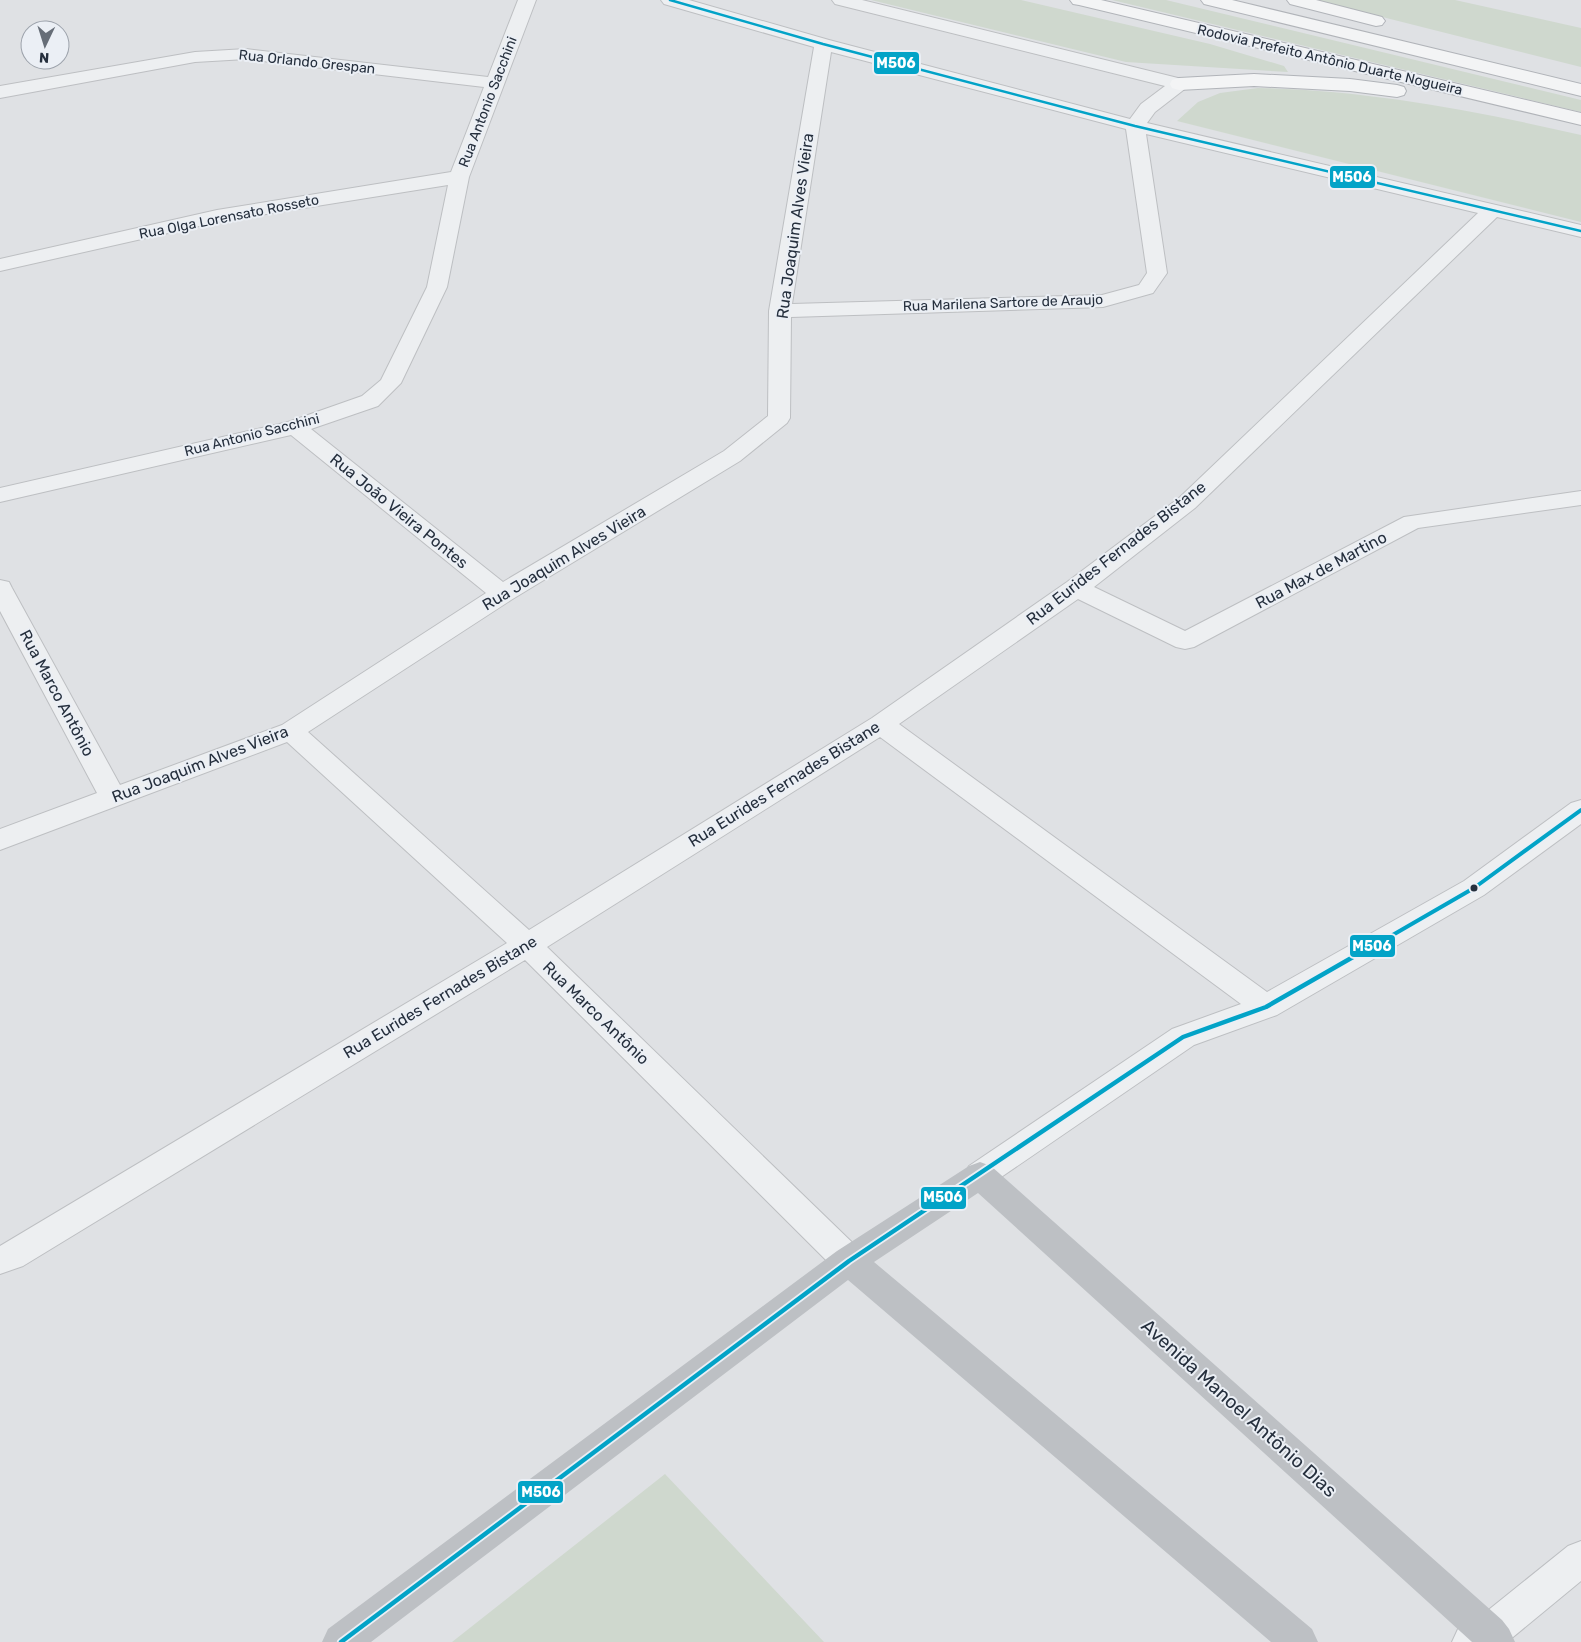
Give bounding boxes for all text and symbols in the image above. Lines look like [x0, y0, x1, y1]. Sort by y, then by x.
north arrow [20, 20, 70, 70]
street label: Rodovia Prefeito Antônio Duarte Nogueira [1196, 21, 1464, 99]
street label: Rua Antonio Sacchini [455, 34, 521, 170]
street label: Rua Orlando Grespan [238, 46, 376, 78]
text: N [39, 49, 50, 66]
line badge: M506 [873, 51, 920, 75]
text: M506 [876, 55, 916, 72]
street label: Rua Joaquim Alves Vieira [773, 132, 817, 320]
line badge: M506 [1329, 165, 1376, 189]
text: M506 [1332, 169, 1372, 186]
street label: Rua Olga Lorensato Rosseto [138, 191, 320, 243]
street label: Rua Marilena Sartore de Araujo [902, 291, 1104, 315]
street label: Rua Antonio Sacchini [183, 410, 321, 460]
street label: Rua João Vieira Pontes [326, 450, 472, 572]
street label: Rua Eurides Fernades Bistane [1023, 477, 1209, 629]
street label: Rua Joaquim Alves Vieira [479, 502, 649, 614]
street label: Rua Max de Martino [1252, 527, 1390, 613]
street label: Rua Marco Antônio [16, 627, 98, 759]
street label: Rua Eurides Fernades Bistane [685, 717, 883, 851]
street label: Rua Joaquim Alves Vieira [109, 722, 291, 806]
unlabelled marker [1469, 883, 1479, 893]
street label: Rua Eurides Fernades Bistane [340, 932, 540, 1062]
line badge: M506 [1349, 934, 1396, 958]
text: M506 [1352, 938, 1392, 955]
street label: Rua Marco Antônio [539, 957, 653, 1069]
line badge: M506 [920, 1186, 967, 1210]
text: M506 [923, 1189, 963, 1206]
street label: Avenida Manoel Antônio Dias [1137, 1314, 1341, 1502]
line badge: M506 [517, 1480, 564, 1504]
text: M506 [521, 1484, 561, 1501]

